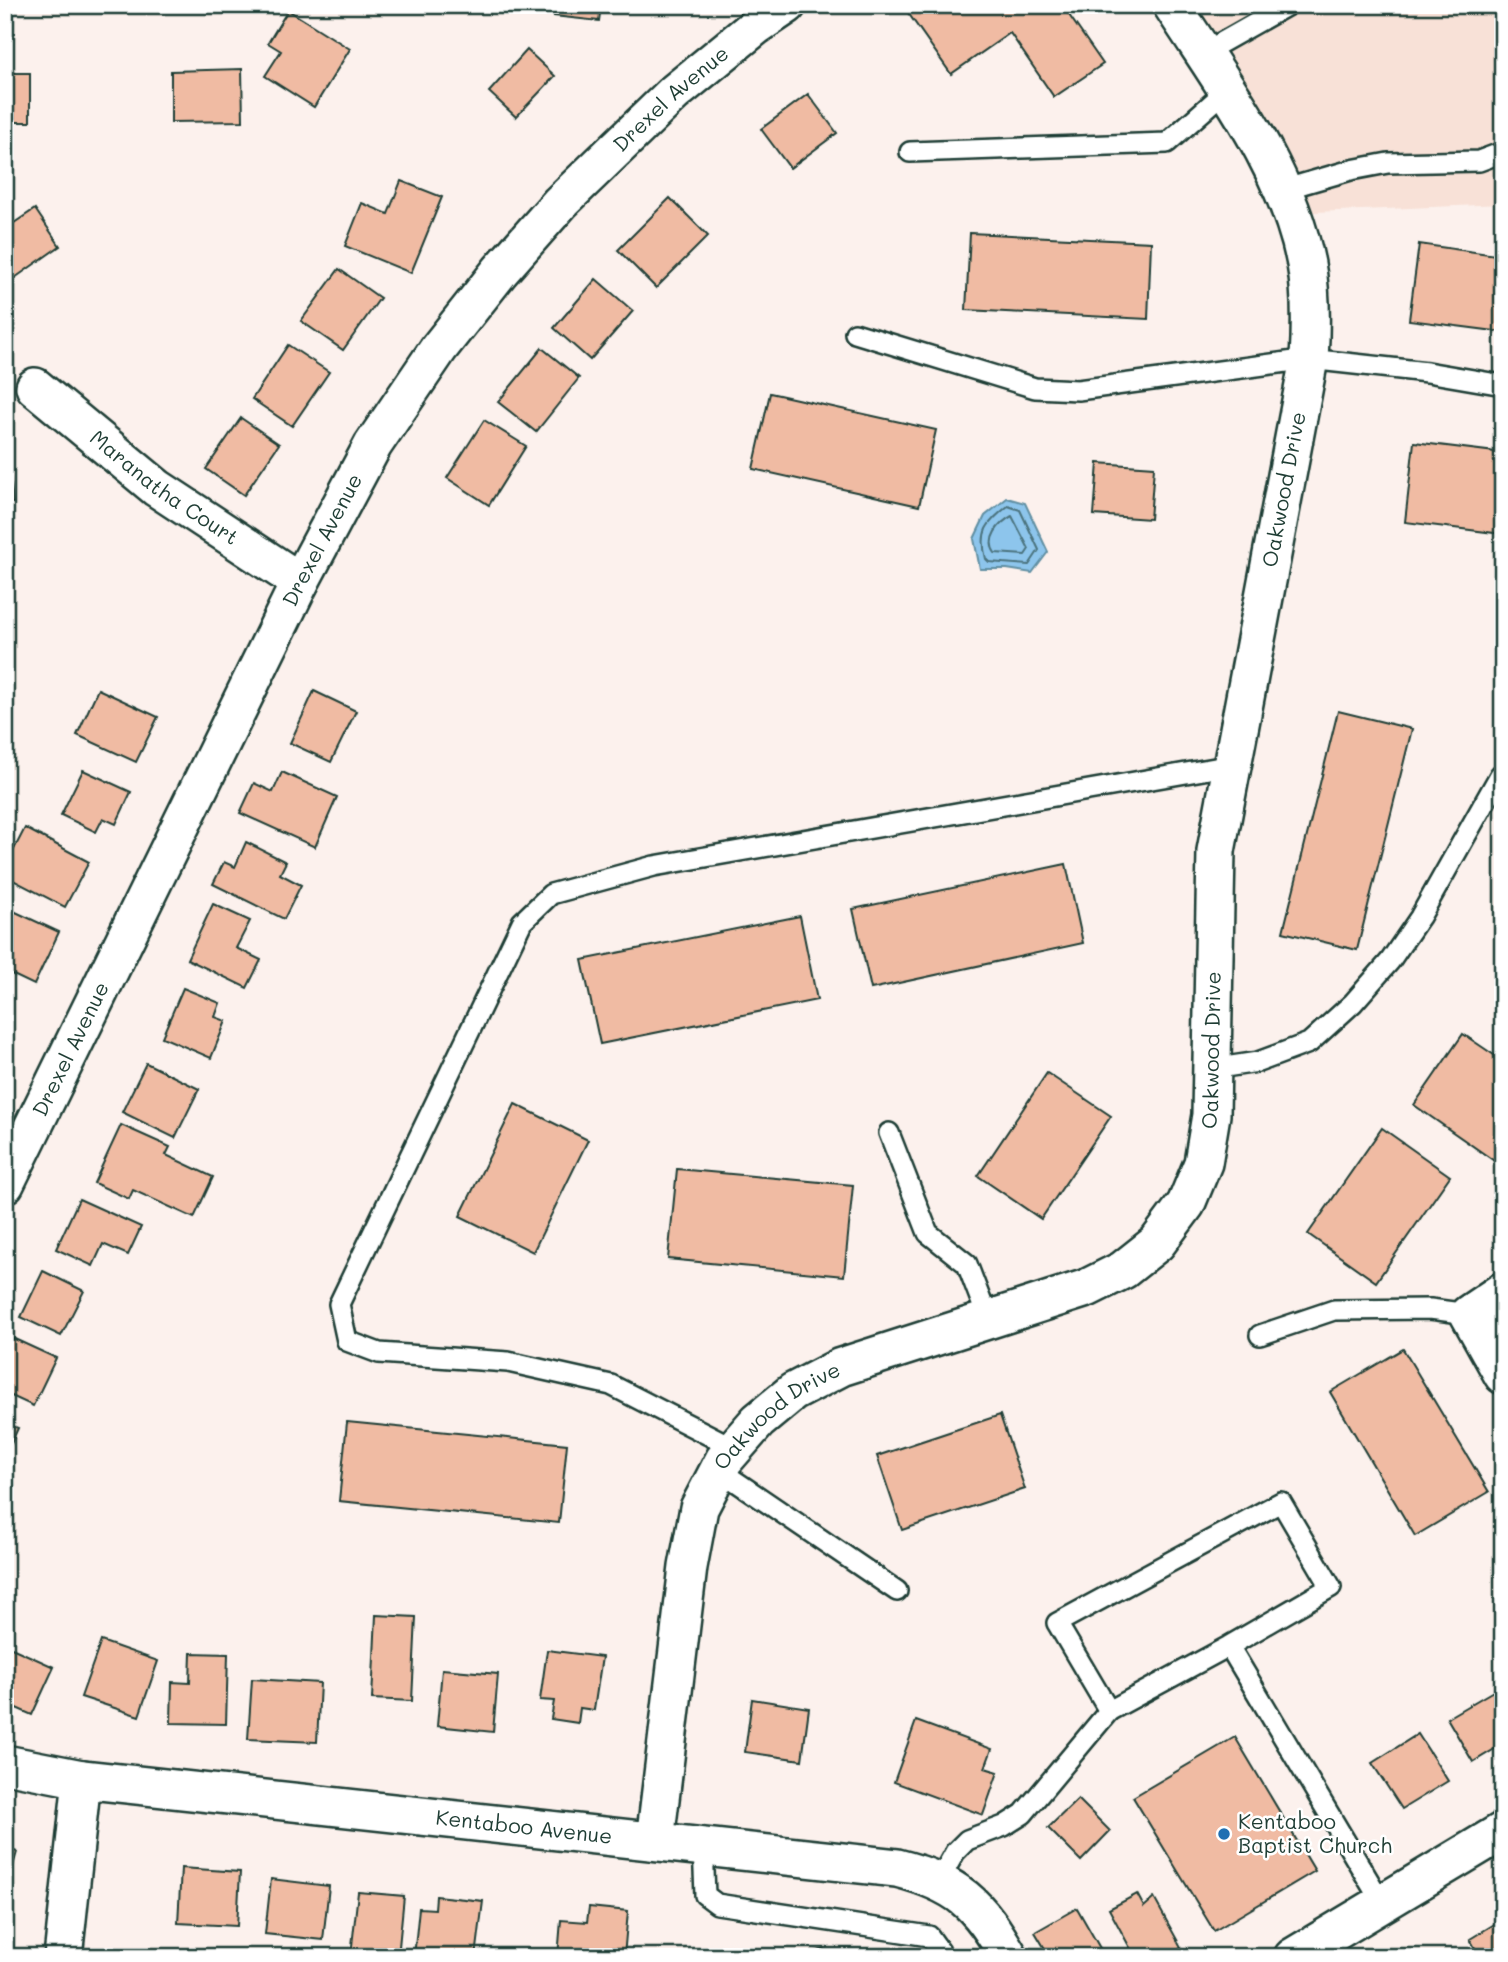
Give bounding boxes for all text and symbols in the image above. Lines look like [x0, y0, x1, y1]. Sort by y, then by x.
street label: Drexel Avenue [606, 39, 733, 157]
street label: Oakwood Drive [1255, 409, 1311, 569]
street label: Maranatha Court [85, 423, 244, 550]
street label: Drexel Avenue [275, 468, 367, 610]
street label: Oakwood Drive [1194, 971, 1226, 1131]
street label: Drexel Avenue [25, 977, 114, 1120]
street label: Oakwood Drive [707, 1355, 844, 1473]
street label: Kentaboo Avenue [434, 1803, 614, 1849]
place label: Kentaboo Baptist Church [1238, 1807, 1392, 1858]
marker: Kentaboo Baptist Church [1216, 1826, 1232, 1842]

